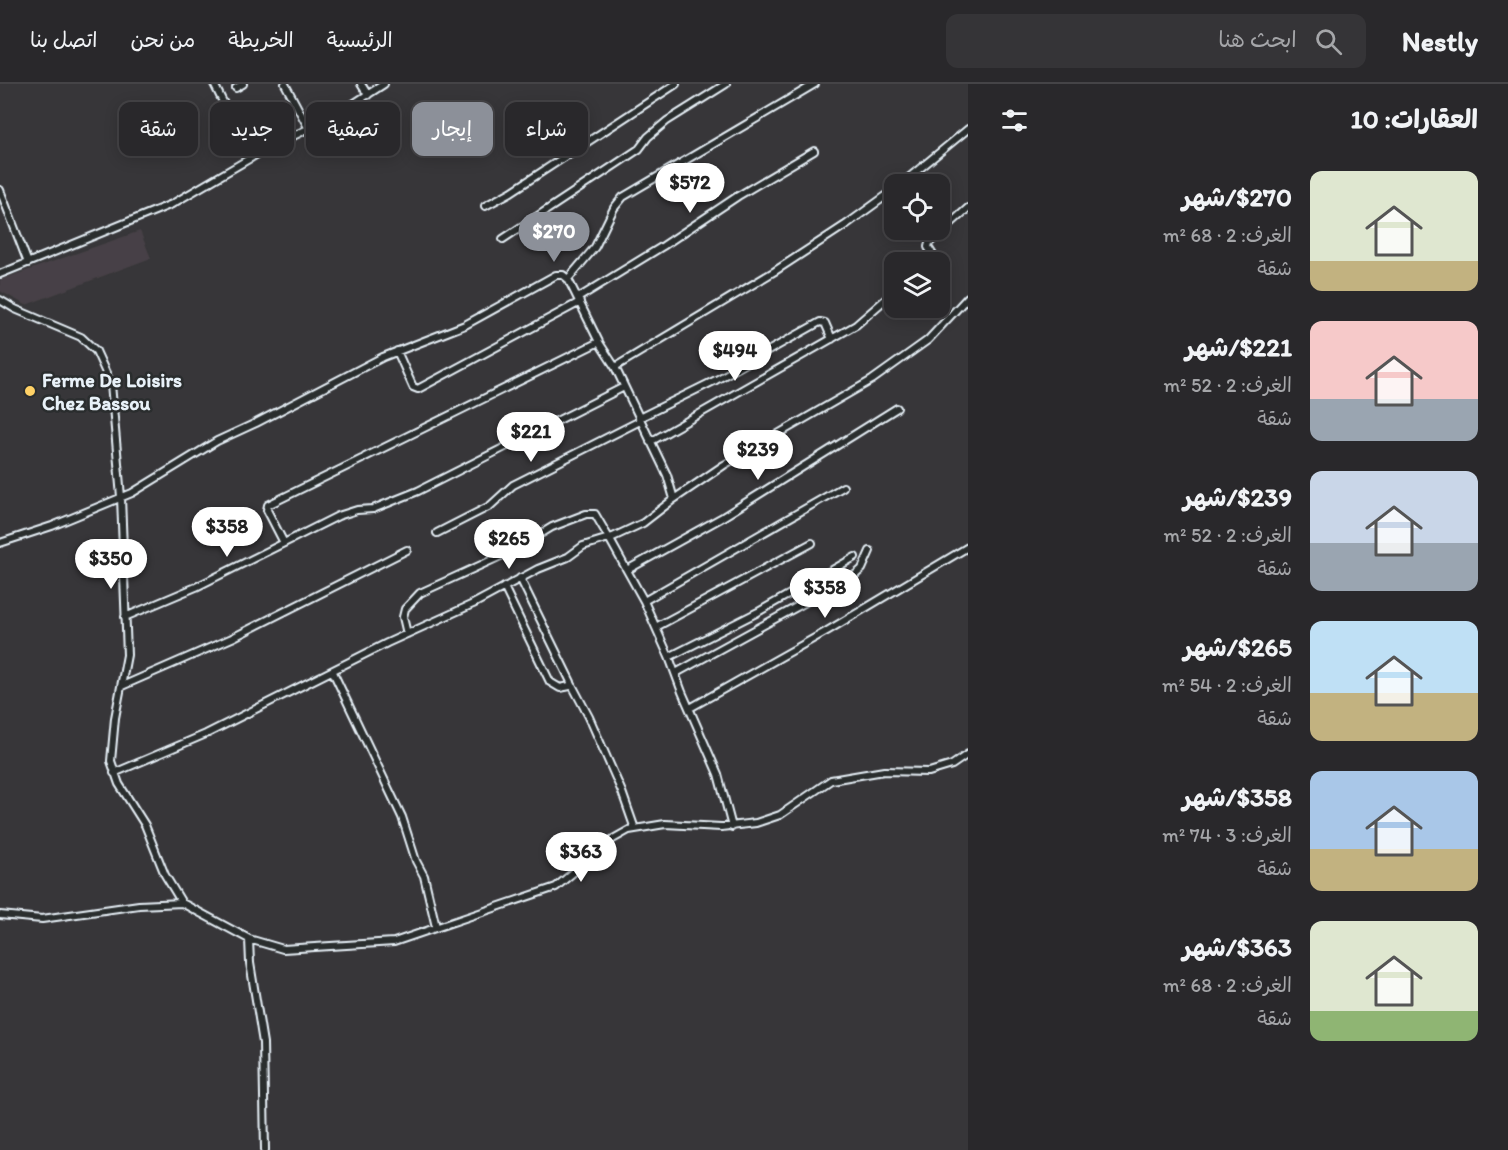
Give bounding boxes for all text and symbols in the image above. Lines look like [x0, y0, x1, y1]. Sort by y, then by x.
search box [946, 14, 1366, 68]
text: Nestly [1402, 24, 1478, 58]
icon: search [1312, 25, 1345, 58]
text: ابحث هنا [1218, 26, 1297, 53]
text: اتصل بنا [30, 27, 98, 52]
text: من نحن [131, 27, 195, 52]
text: الخريطة [228, 27, 294, 52]
text: الرئيسية [327, 27, 393, 52]
chip: شقة [119, 102, 198, 156]
chip: جديد [210, 102, 294, 156]
chip: تصفية [306, 102, 400, 156]
chip: إيجار [412, 102, 493, 156]
chip: شراء [505, 102, 588, 156]
text: العقارات: 10 [1351, 103, 1478, 135]
icon: filters [998, 104, 1031, 137]
pin: $572 [654, 163, 726, 214]
text: $572 [669, 170, 711, 194]
map controls [884, 174, 950, 318]
button: locate [884, 174, 950, 240]
text: $270/شهر [1182, 181, 1292, 213]
icon: home [1358, 195, 1430, 267]
pin: $270 [518, 212, 590, 263]
text: $270 [533, 219, 575, 243]
text: الغرف: 2 · 68 m² [1163, 223, 1292, 247]
button: layers [884, 252, 950, 318]
text: شقة [1257, 256, 1292, 280]
pin: $494 [699, 331, 771, 382]
text: $221/شهر [1185, 331, 1292, 363]
text: $494 [713, 338, 757, 362]
icon: home [1358, 345, 1430, 417]
place label: Ferme De Loisirs Chez Bassou [42, 368, 182, 415]
text: الغرف: 2 · 52 m² [1164, 373, 1292, 397]
marker: Ferme De Loisirs Chez Bassou [23, 384, 37, 398]
text: شقة [1257, 406, 1292, 430]
pin: $221 [495, 412, 567, 463]
text: $221 [511, 419, 551, 443]
pin: $239 [722, 430, 794, 481]
text: $239 [737, 437, 779, 461]
text: $239/شهر [1183, 481, 1292, 513]
icon: home [1358, 495, 1430, 567]
pin: $358 [191, 507, 263, 558]
text: $358 [206, 514, 248, 538]
pin: $265 [473, 519, 545, 570]
text: الغرف: 2 · 52 m² [1164, 523, 1292, 547]
text: $265 [488, 526, 530, 550]
pin: $350 [75, 539, 147, 590]
text: $350 [89, 546, 133, 570]
text: شقة [1257, 556, 1292, 580]
pin: $358 [789, 568, 861, 619]
text: $358 [804, 575, 846, 599]
text: $265/شهر [1184, 631, 1292, 663]
icon: home [1358, 645, 1430, 717]
text: الغرف: 2 · 54 m² [1162, 673, 1292, 697]
text: شقة [1257, 706, 1292, 730]
text: $358/شهر [1183, 781, 1292, 813]
icon: home [1358, 795, 1430, 867]
text: الغرف: 3 · 74 m² [1162, 823, 1292, 847]
pin: $363 [545, 832, 617, 883]
text: $363 [560, 839, 602, 863]
text: شقة [1257, 856, 1292, 880]
text: $363/شهر [1183, 931, 1292, 963]
icon: home [1358, 945, 1430, 1017]
text: الغرف: 2 · 68 m² [1163, 973, 1292, 997]
text: شقة [1257, 1006, 1292, 1030]

